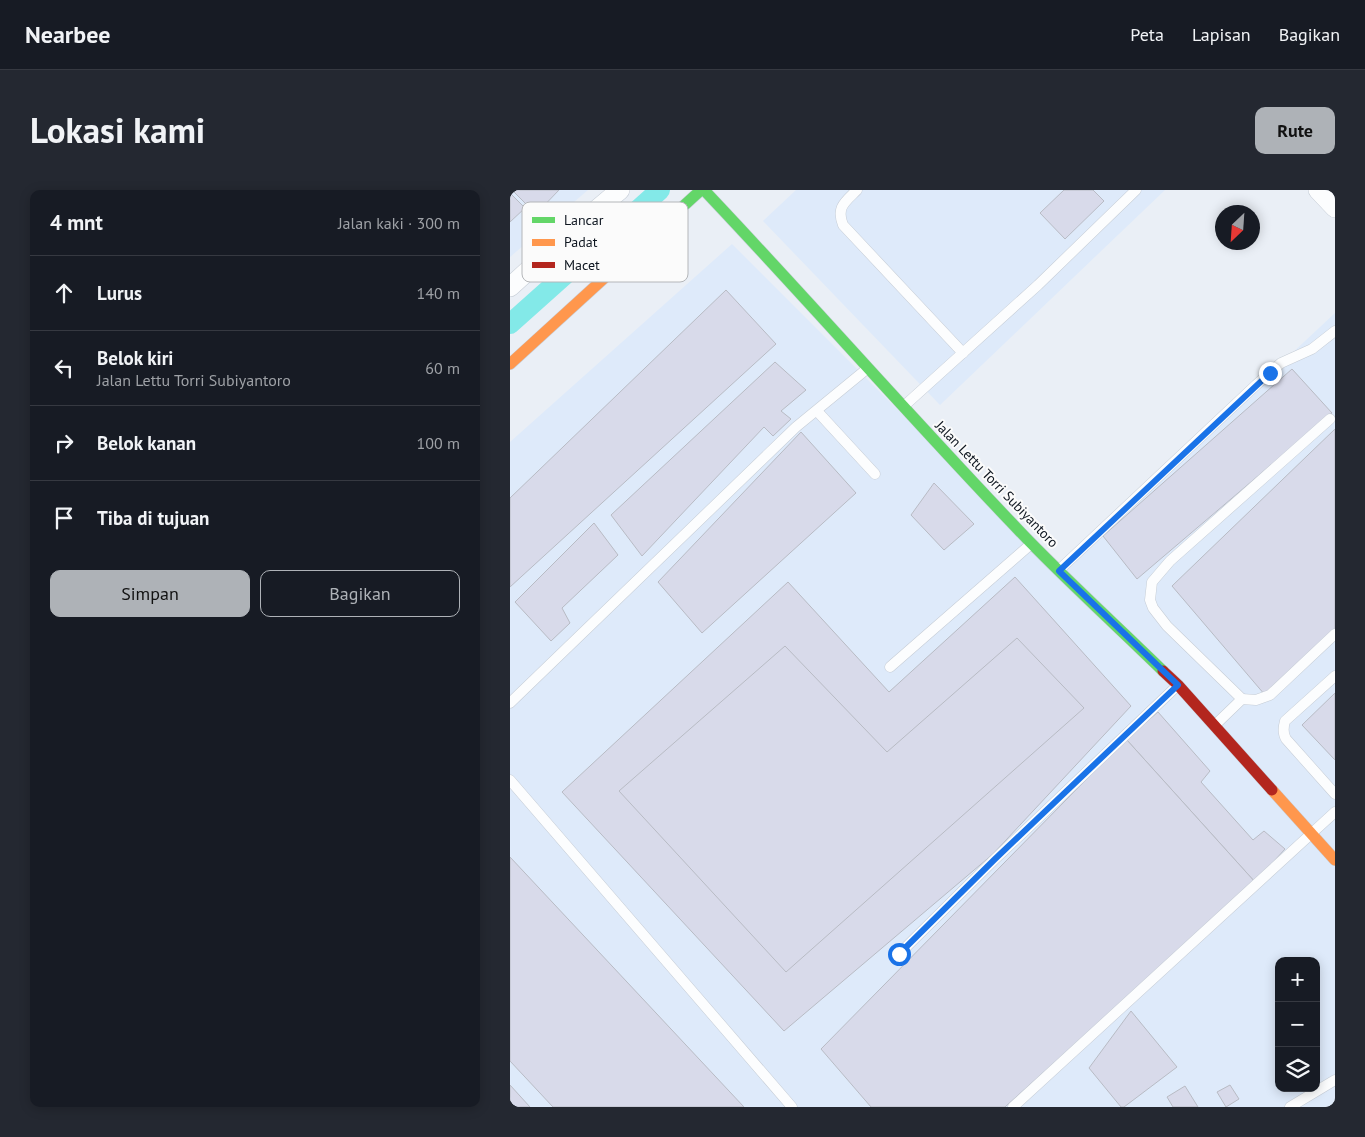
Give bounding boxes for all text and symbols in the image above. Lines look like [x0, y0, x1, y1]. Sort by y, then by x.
text: Nearbee [25, 19, 110, 50]
text: Peta [1130, 23, 1164, 46]
text: Lapisan [1192, 23, 1251, 46]
text: Bagikan [1279, 23, 1340, 46]
text: Lokasi kami [30, 107, 205, 153]
button: Rute [1255, 107, 1335, 154]
legend [522, 202, 688, 282]
north arrow [1215, 205, 1260, 250]
text: 4 mnt [50, 209, 103, 236]
text: Lancar [564, 211, 604, 229]
text: Jalan kaki · 300 m [338, 213, 460, 233]
text: Padat [564, 233, 598, 251]
text: Macet [564, 256, 600, 274]
icon: ahead [50, 279, 78, 307]
text: Lurus [97, 281, 142, 305]
text: 140 m [417, 283, 460, 303]
text: Belok kiri [97, 346, 173, 370]
icon: left [50, 354, 78, 382]
text: 60 m [425, 358, 460, 378]
route end [1259, 362, 1282, 385]
text: Jalan Lettu Torri Subiyantoro [97, 370, 291, 390]
street label: Jalan Lettu Torri Subiyantoro [931, 416, 1062, 551]
icon: right [50, 429, 78, 457]
text: Belok kanan [97, 431, 196, 455]
text: 100 m [417, 433, 460, 453]
icon: arrive [50, 504, 78, 532]
text: Tiba di tujuan [97, 506, 209, 530]
button: Simpan [50, 570, 250, 617]
button: Bagikan [260, 570, 460, 617]
route start [888, 943, 911, 966]
map controls [1275, 957, 1320, 1092]
button: + [1275, 957, 1320, 1002]
button: − [1275, 1002, 1320, 1047]
button: layers [1275, 1047, 1320, 1092]

